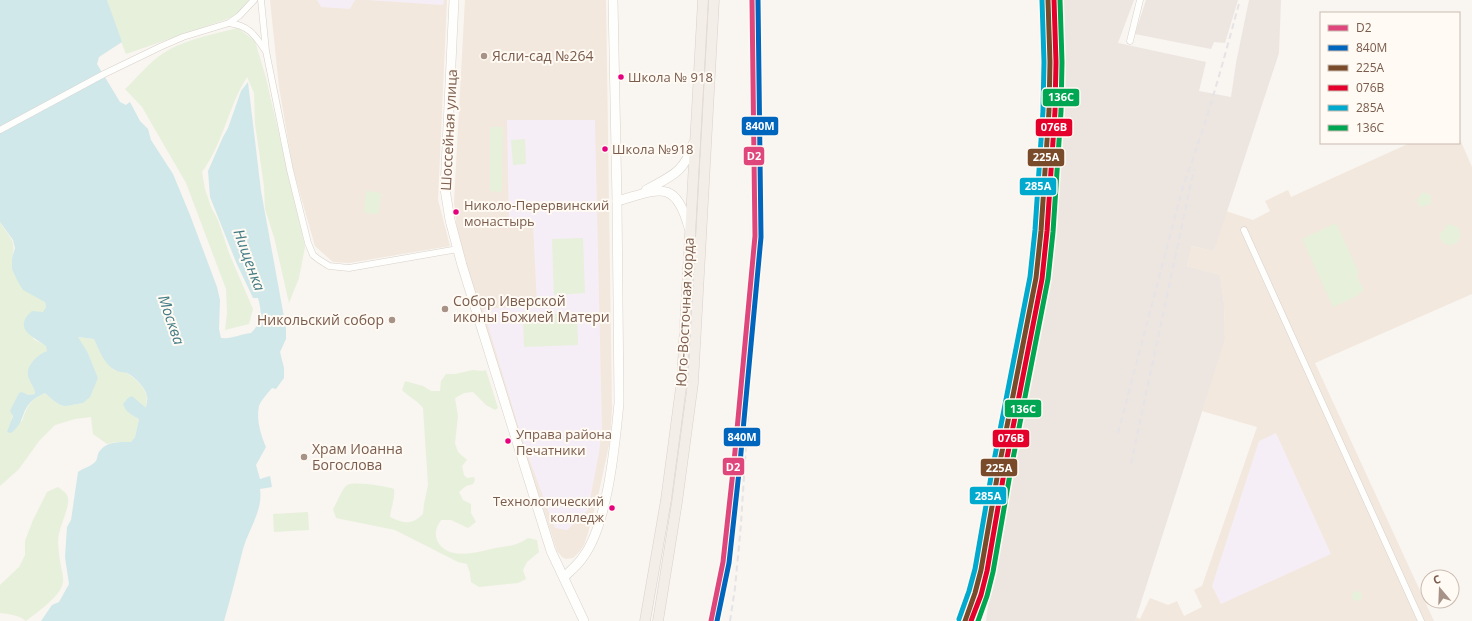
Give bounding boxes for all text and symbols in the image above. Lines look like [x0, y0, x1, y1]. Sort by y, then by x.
legend [1320, 12, 1460, 144]
text: D2 [1356, 19, 1372, 36]
text: 840М [1356, 39, 1387, 56]
place label: Ясли-сад №264 [492, 46, 593, 65]
marker: Ясли-сад №264 [479, 51, 489, 61]
text: 225А [1356, 59, 1385, 76]
place label: Школа № 918 [628, 68, 713, 86]
street label: Шоссейная улица [436, 69, 461, 191]
marker: Школа № 918 [616, 72, 626, 82]
text: 076В [1356, 79, 1385, 96]
line badge: 136С [1042, 88, 1080, 107]
text: 136С [1048, 89, 1074, 104]
text: 285А [1356, 99, 1385, 116]
line badge: 840М [741, 116, 779, 136]
text: 840М [745, 118, 775, 133]
line badge: 076В [1035, 118, 1073, 137]
text: 076В [1041, 119, 1067, 134]
text: 136С [1356, 119, 1385, 136]
place label: Школа №918 [612, 140, 694, 158]
marker: Школа №918 [600, 144, 610, 154]
line badge: D2 [743, 146, 765, 166]
text: D2 [747, 148, 761, 163]
line badge: 225А [1027, 148, 1065, 167]
text: 225А [1033, 149, 1060, 164]
line badge: 285А [1019, 177, 1057, 196]
text: 285А [1025, 178, 1052, 193]
place label: Николо-Перервинский монастырь [464, 196, 609, 230]
marker: Николо-Перервинский монастырь [451, 207, 461, 217]
water label: Нищенка [230, 226, 271, 294]
street label: Юго-Восточная хорда [671, 237, 698, 387]
place label: Собор Иверской иконы Божией Матери [453, 291, 610, 326]
water label: Москва [154, 292, 190, 348]
marker: Собор Иверской иконы Божией Матери [440, 304, 450, 314]
place label: Никольский собор [257, 310, 384, 329]
marker: Никольский собор [387, 315, 397, 325]
line badge: 136С [1004, 399, 1042, 418]
text: 136С [1010, 401, 1036, 416]
place label: Управа района Печатники [516, 425, 612, 459]
line badge: 840М [723, 427, 761, 447]
text: 840М [727, 429, 757, 444]
line badge: 076В [992, 429, 1030, 448]
text: 076В [998, 430, 1024, 445]
marker: Управа района Печатники [503, 436, 513, 446]
place label: Храм Иоанна Богослова [312, 439, 403, 474]
marker: Храм Иоанна Богослова [299, 452, 309, 462]
line badge: D2 [722, 457, 745, 476]
line badge: 225А [980, 458, 1018, 477]
text: D2 [726, 459, 740, 474]
text: 225А [986, 460, 1013, 475]
line badge: 285А [969, 486, 1007, 505]
text: 285А [975, 488, 1002, 503]
place label: Технологический колледж [493, 492, 604, 526]
marker: Технологический колледж [607, 503, 617, 513]
north arrow [1420, 569, 1460, 609]
text: С [1431, 571, 1442, 587]

